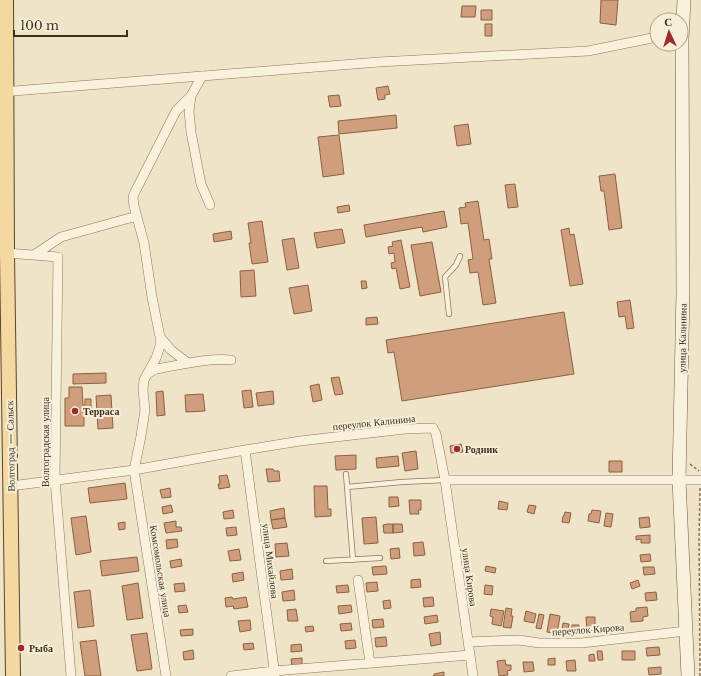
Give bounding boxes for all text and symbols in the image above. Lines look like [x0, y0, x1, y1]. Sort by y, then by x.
scale bar [14, 12, 127, 38]
north arrow [649, 12, 689, 52]
text: С [664, 15, 673, 29]
text: 100 m [20, 18, 59, 33]
street label: улица Калинина [675, 303, 690, 373]
street label: Волгоградская улица [39, 397, 52, 487]
street label: Волгоград — Сальск [3, 400, 18, 492]
place label: Терраса [83, 405, 119, 418]
marker: Терраса [70, 406, 80, 416]
street label: переулок Калинина [332, 412, 417, 433]
place label: Родник [465, 443, 498, 456]
marker: Родник [452, 444, 462, 454]
street label: улица Михайлова [259, 523, 282, 600]
street label: Комсомольская улица [147, 524, 174, 619]
street label: улица Кирова [459, 547, 480, 608]
street label: переулок Кирова [552, 620, 625, 639]
place label: Рыба [29, 642, 53, 655]
marker: Рыба [16, 643, 26, 653]

